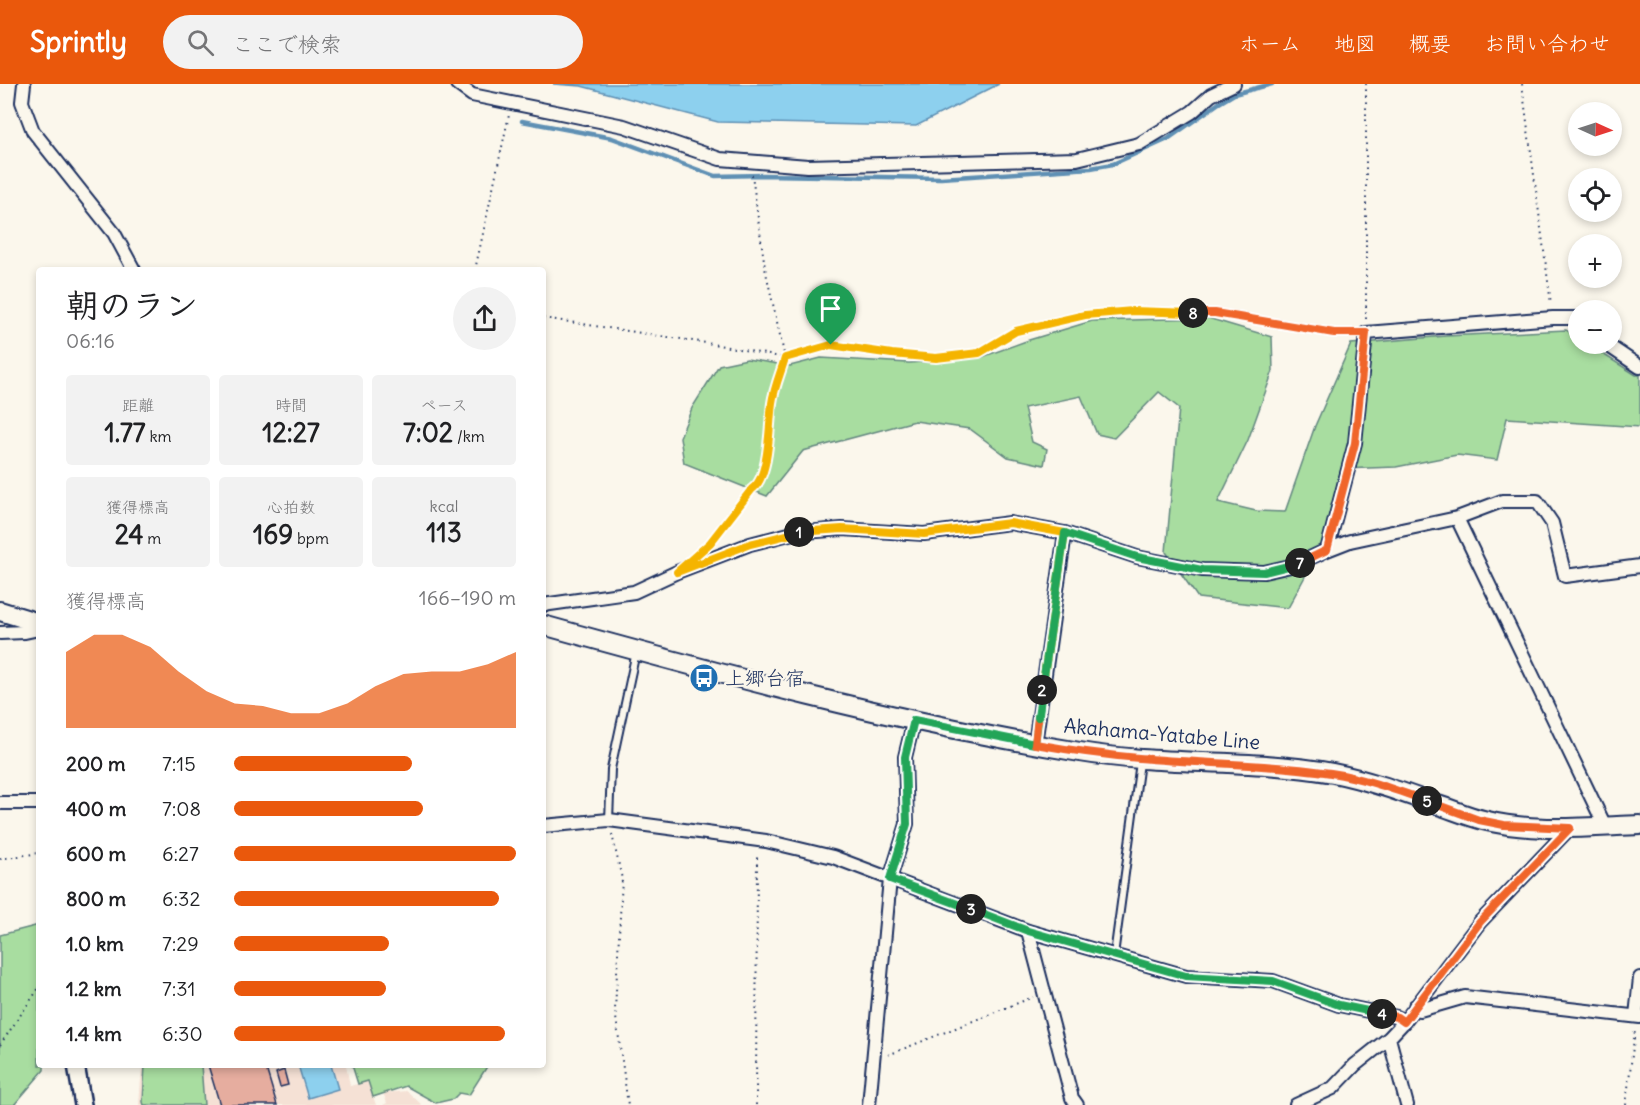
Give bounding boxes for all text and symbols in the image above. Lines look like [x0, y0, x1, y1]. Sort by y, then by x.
search box [163, 15, 583, 69]
text: Sprintly [30, 24, 127, 60]
icon: search [184, 26, 217, 59]
text: ここで検索 [232, 30, 342, 58]
text: ホーム [1239, 30, 1301, 57]
text: 地図 [1334, 30, 1376, 57]
text: 概要 [1409, 30, 1451, 57]
text: お問い合わせ [1484, 30, 1610, 57]
north arrow [1568, 102, 1622, 156]
map controls [1568, 102, 1622, 354]
button: locate [1568, 168, 1622, 222]
button: + [1568, 234, 1622, 288]
pin [805, 283, 856, 345]
text: 朝のラン [66, 284, 198, 326]
button: share [453, 287, 516, 350]
icon: arrive [814, 292, 847, 325]
pin: 8 [1178, 298, 1208, 328]
button: − [1568, 300, 1622, 354]
text: 8 [1188, 303, 1198, 323]
text: 06:16 [66, 328, 115, 353]
text: 距離 [122, 395, 154, 415]
text: 時間 [275, 395, 307, 415]
text: ペース [420, 395, 468, 415]
text: 1.77 [104, 416, 146, 449]
text: 12:27 [262, 416, 320, 449]
text: 7:02 [403, 416, 453, 449]
text: km [146, 426, 172, 446]
text: /km [453, 426, 485, 446]
text: kcal [430, 496, 458, 516]
text: 獲得標高 [106, 497, 170, 517]
text: 心拍数 [267, 497, 315, 517]
text: 113 [426, 516, 462, 549]
pin: 1 [784, 517, 814, 547]
text: 24 [115, 518, 144, 551]
text: 169 [253, 518, 293, 551]
text: 1 [796, 522, 802, 542]
text: m [144, 528, 161, 548]
text: bpm [293, 528, 329, 548]
pin: 7 [1285, 548, 1315, 578]
text: 7 [1296, 553, 1304, 573]
text: 166–190 m [419, 585, 516, 610]
text: 獲得標高 [66, 588, 146, 613]
bus stop icon: 上郷台宿 [688, 662, 720, 694]
place label: 上郷台宿 [725, 665, 805, 690]
pin: 2 [1027, 675, 1057, 705]
text: 2 [1038, 680, 1046, 700]
street label: Akahama-Yatabe Line [1063, 712, 1261, 755]
text: 200 m [66, 751, 126, 776]
text: 7:15 [162, 751, 196, 776]
pin: 5 [1412, 786, 1442, 816]
text: 5 [1422, 791, 1432, 811]
text: 400 m [66, 796, 126, 821]
text: 7:08 [162, 796, 201, 821]
text: 600 m [66, 841, 126, 866]
text: 6:27 [162, 841, 199, 866]
text: 800 m [66, 886, 126, 911]
text: 6:32 [162, 886, 200, 911]
pin: 3 [956, 894, 986, 924]
text: 3 [966, 899, 976, 919]
text: 1.0 km [66, 931, 124, 956]
text: 7:29 [162, 931, 199, 956]
text: 1.2 km [66, 976, 122, 1001]
text: 7:31 [162, 976, 195, 1001]
pin: 4 [1367, 999, 1397, 1029]
text: 4 [1377, 1004, 1387, 1024]
text: 1.4 km [66, 1021, 122, 1046]
text: 6:30 [162, 1021, 203, 1046]

